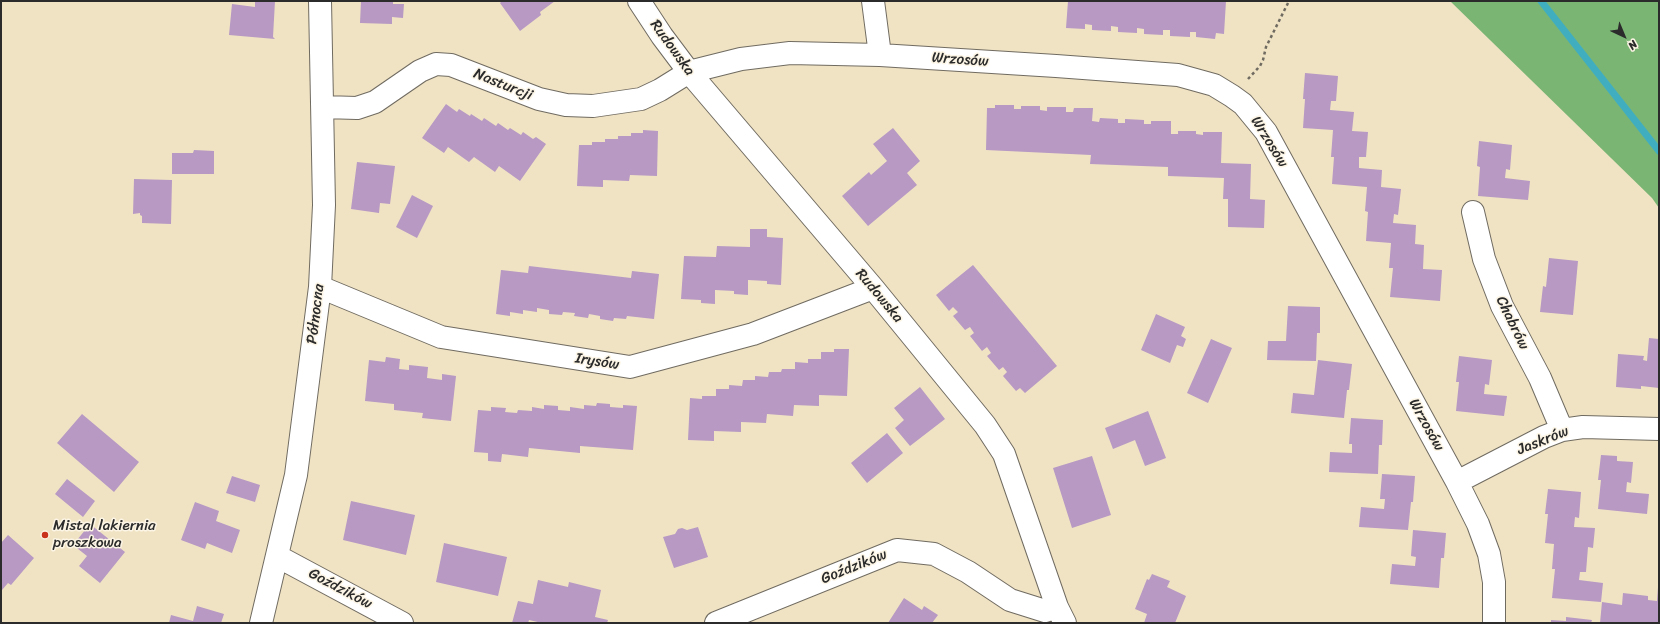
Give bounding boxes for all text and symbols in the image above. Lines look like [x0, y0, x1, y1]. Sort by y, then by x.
north arrow [1604, 16, 1644, 56]
street label: Rudowska [646, 17, 698, 79]
text: N [1623, 36, 1642, 54]
street label: Wrzosów [931, 49, 989, 71]
street label: Nasturcji [471, 65, 535, 105]
street label: Wrzosów [1246, 113, 1292, 171]
street label: Rudowska [851, 265, 907, 327]
street label: Północna [303, 283, 329, 345]
street label: Chabrów [1491, 293, 1533, 353]
street label: Irysów [574, 350, 620, 374]
street label: Wrzosów [1404, 396, 1448, 454]
street label: Jaskrów [1515, 423, 1571, 459]
place label: Mistal lakiernia proszkowa [53, 517, 156, 552]
marker: Mistal lakiernia proszkowa [40, 530, 50, 540]
street label: Goździków [819, 546, 889, 588]
street label: Goździków [305, 565, 375, 613]

